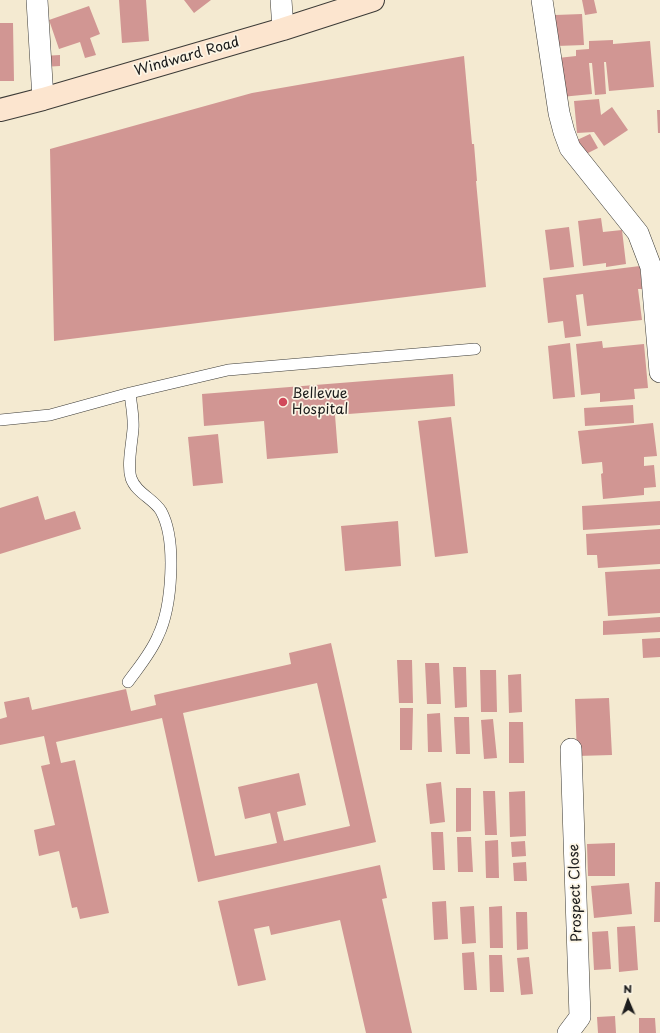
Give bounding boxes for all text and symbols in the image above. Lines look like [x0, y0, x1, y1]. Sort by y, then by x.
street label: Windward Road [133, 34, 241, 80]
place label: Bellevue Hospital [292, 386, 348, 418]
marker: Bellevue Hospital [277, 396, 289, 408]
street label: Prospect Close [566, 844, 586, 942]
text: N [623, 980, 632, 997]
north arrow [608, 981, 648, 1021]

